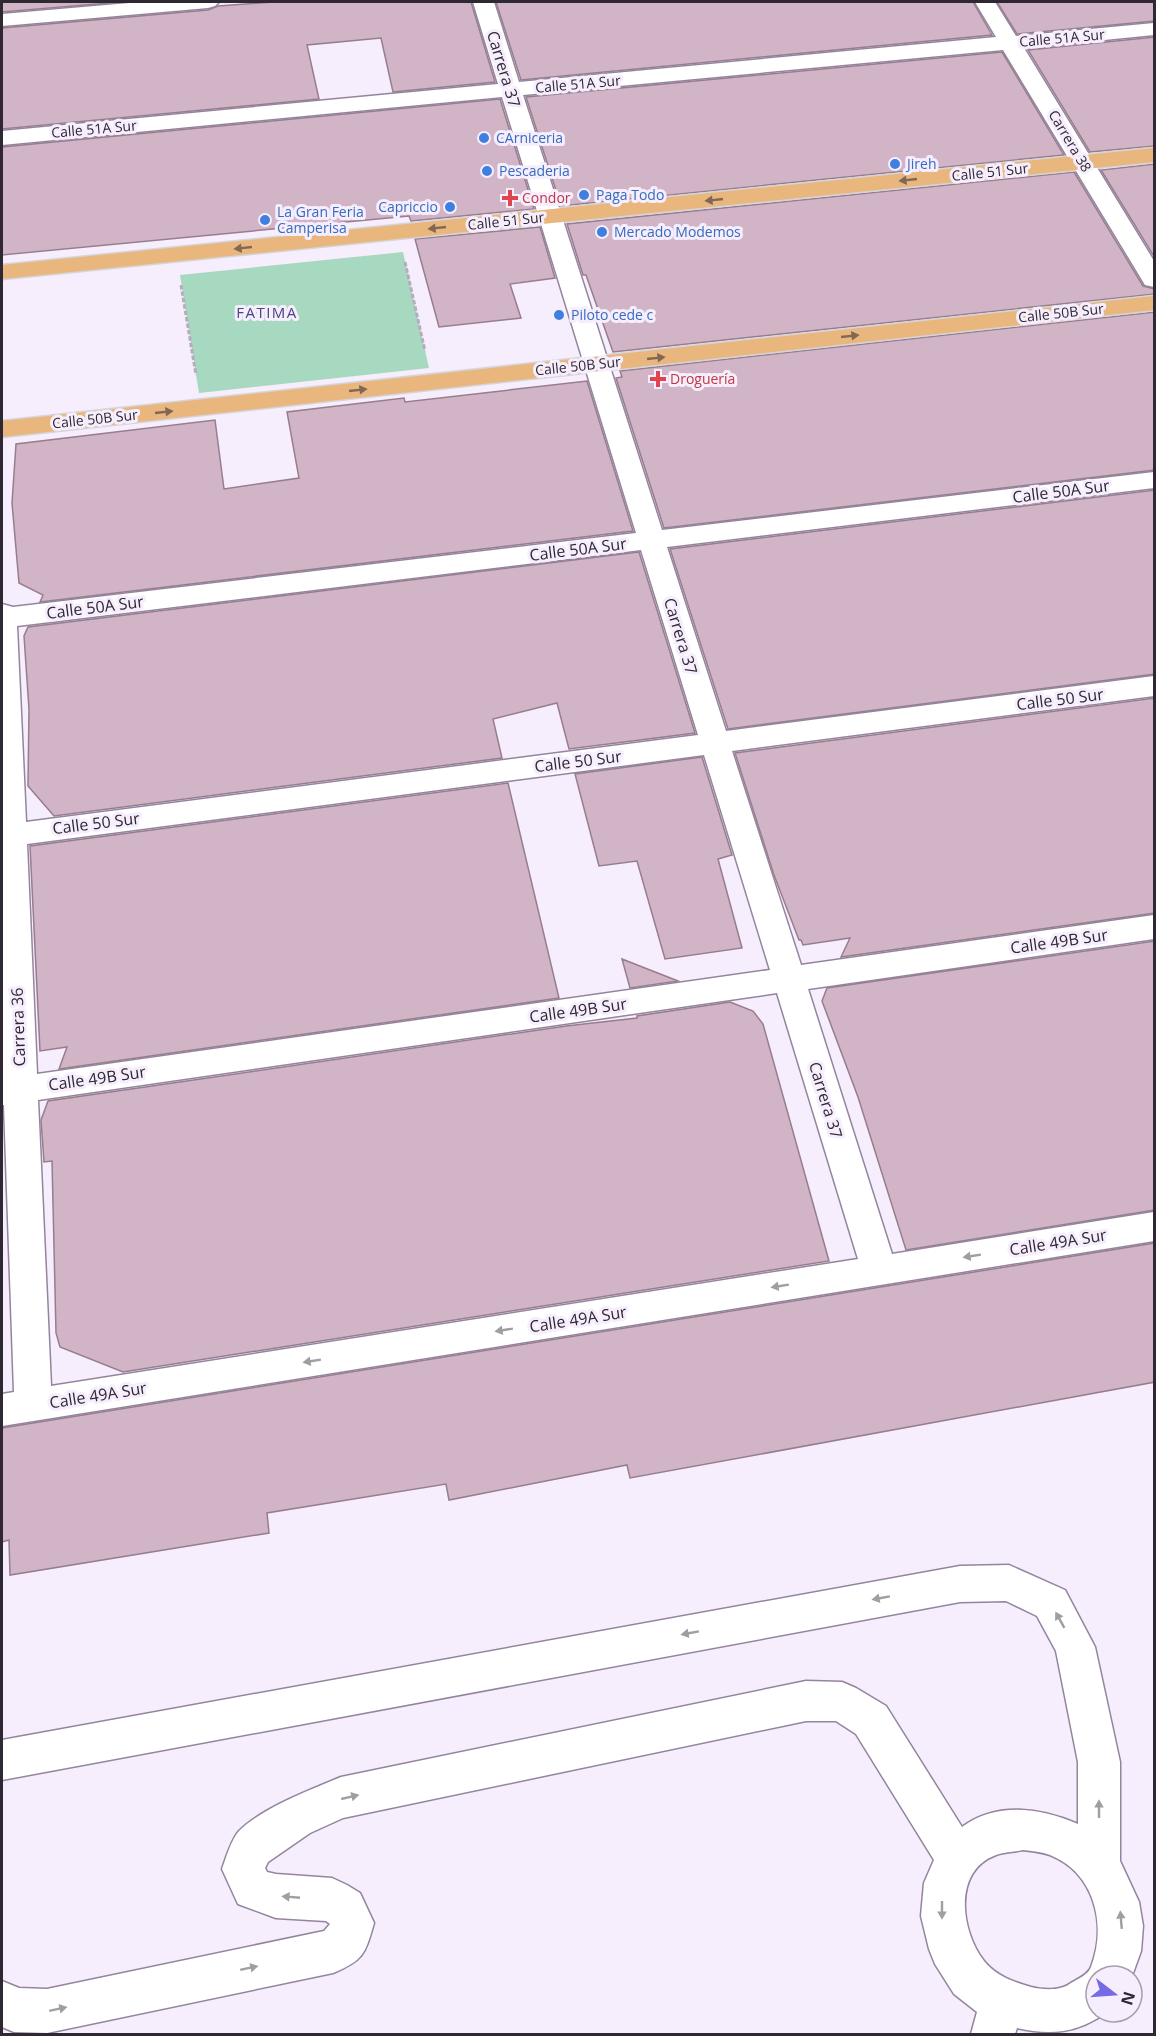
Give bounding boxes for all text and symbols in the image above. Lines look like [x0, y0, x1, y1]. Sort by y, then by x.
street label: Calle 51A Sur [1018, 24, 1106, 51]
street label: Carrera 37 [482, 28, 526, 110]
street label: Calle 51A Sur [534, 70, 622, 97]
street label: Carrera 38 [1045, 106, 1096, 175]
street label: Calle 51A Sur [50, 115, 138, 142]
place label: CArniceria [496, 128, 563, 147]
marker: CArniceria [477, 131, 491, 145]
place label: Jireh [905, 154, 936, 173]
marker: Jireh [888, 157, 902, 171]
street label: Calle 51 Sur [951, 158, 1029, 185]
place label: Pescaderia [499, 161, 570, 180]
marker: Pescaderia [480, 164, 494, 178]
one-way arrow [899, 175, 918, 185]
place label: Paga Todo [596, 185, 664, 204]
place label: Condor [522, 188, 571, 207]
marker: Paga Todo [577, 188, 591, 202]
marker: Condor [503, 191, 517, 205]
one-way arrow [705, 195, 724, 205]
place label: Capriccio [378, 197, 438, 216]
marker: Capriccio [443, 200, 457, 214]
place label: La Gran Feria Camperisa [277, 202, 364, 237]
street label: Calle 51 Sur [467, 207, 545, 234]
marker: La Gran Feria Camperisa [258, 213, 272, 227]
place label: Mercado Modemos [614, 222, 741, 241]
one-way arrow [427, 223, 446, 233]
marker: Mercado Modemos [595, 225, 609, 239]
one-way arrow [233, 243, 252, 253]
street label: Calle 50B Sur [1017, 299, 1105, 326]
district label: FATIMA [236, 302, 298, 322]
place label: Piloto cede c [571, 305, 654, 324]
marker: Piloto cede c [552, 308, 566, 322]
one-way arrow [840, 332, 859, 341]
street label: Calle 50B Sur [534, 352, 622, 379]
one-way arrow [647, 353, 666, 362]
place label: Droguería [670, 369, 735, 388]
marker: Droguería [651, 372, 665, 386]
one-way arrow [348, 386, 367, 395]
street label: Calle 50B Sur [51, 405, 139, 432]
one-way arrow [155, 407, 174, 417]
street label: Calle 50A Sur [1011, 474, 1111, 508]
street label: Calle 50A Sur [528, 532, 628, 566]
street label: Calle 50A Sur [45, 590, 145, 624]
street label: Carrera 37 [659, 595, 703, 677]
street label: Calle 50 Sur [1015, 683, 1105, 715]
street label: Calle 50 Sur [533, 745, 623, 777]
street label: Calle 50 Sur [51, 807, 141, 839]
street label: Calle 49B Sur [1009, 923, 1110, 959]
street label: Carrera 36 [6, 987, 30, 1067]
street label: Calle 49B Sur [528, 992, 629, 1028]
street label: Carrera 37 [804, 1059, 848, 1141]
street label: Calle 49B Sur [47, 1060, 148, 1096]
street label: Calle 49A Sur [1008, 1223, 1109, 1261]
one-way arrow [963, 1252, 982, 1261]
one-way arrow [770, 1282, 789, 1291]
street label: Calle 49A Sur [528, 1300, 629, 1338]
one-way arrow [494, 1326, 513, 1335]
one-way arrow [302, 1357, 321, 1366]
street label: Calle 49A Sur [48, 1376, 149, 1414]
one-way arrow [872, 1594, 891, 1603]
one-way arrow [1055, 1611, 1065, 1628]
one-way arrow [680, 1629, 699, 1638]
one-way arrow [340, 1791, 359, 1801]
one-way arrow [1094, 1799, 1104, 1818]
one-way arrow [281, 1892, 300, 1902]
one-way arrow [937, 1901, 947, 1920]
one-way arrow [1116, 1911, 1126, 1930]
one-way arrow [239, 1963, 258, 1973]
north arrow [1084, 1964, 1144, 2024]
text: N [1116, 1989, 1141, 2008]
one-way arrow [48, 2004, 67, 2013]

